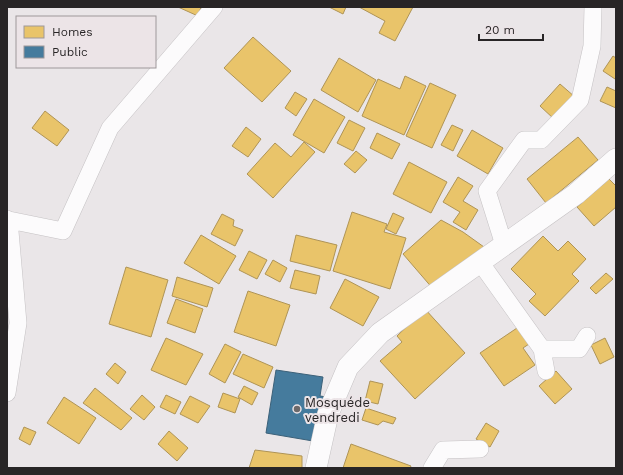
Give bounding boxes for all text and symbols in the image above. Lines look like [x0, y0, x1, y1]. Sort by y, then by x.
legend [16, 16, 156, 68]
scale bar [479, 16, 543, 42]
text: 20 m [485, 23, 515, 37]
text: Homes [52, 25, 93, 39]
text: Public [52, 45, 88, 59]
place label: Mosquéde vendredi [305, 395, 370, 425]
marker: Mosquéde vendredi [292, 404, 302, 414]

